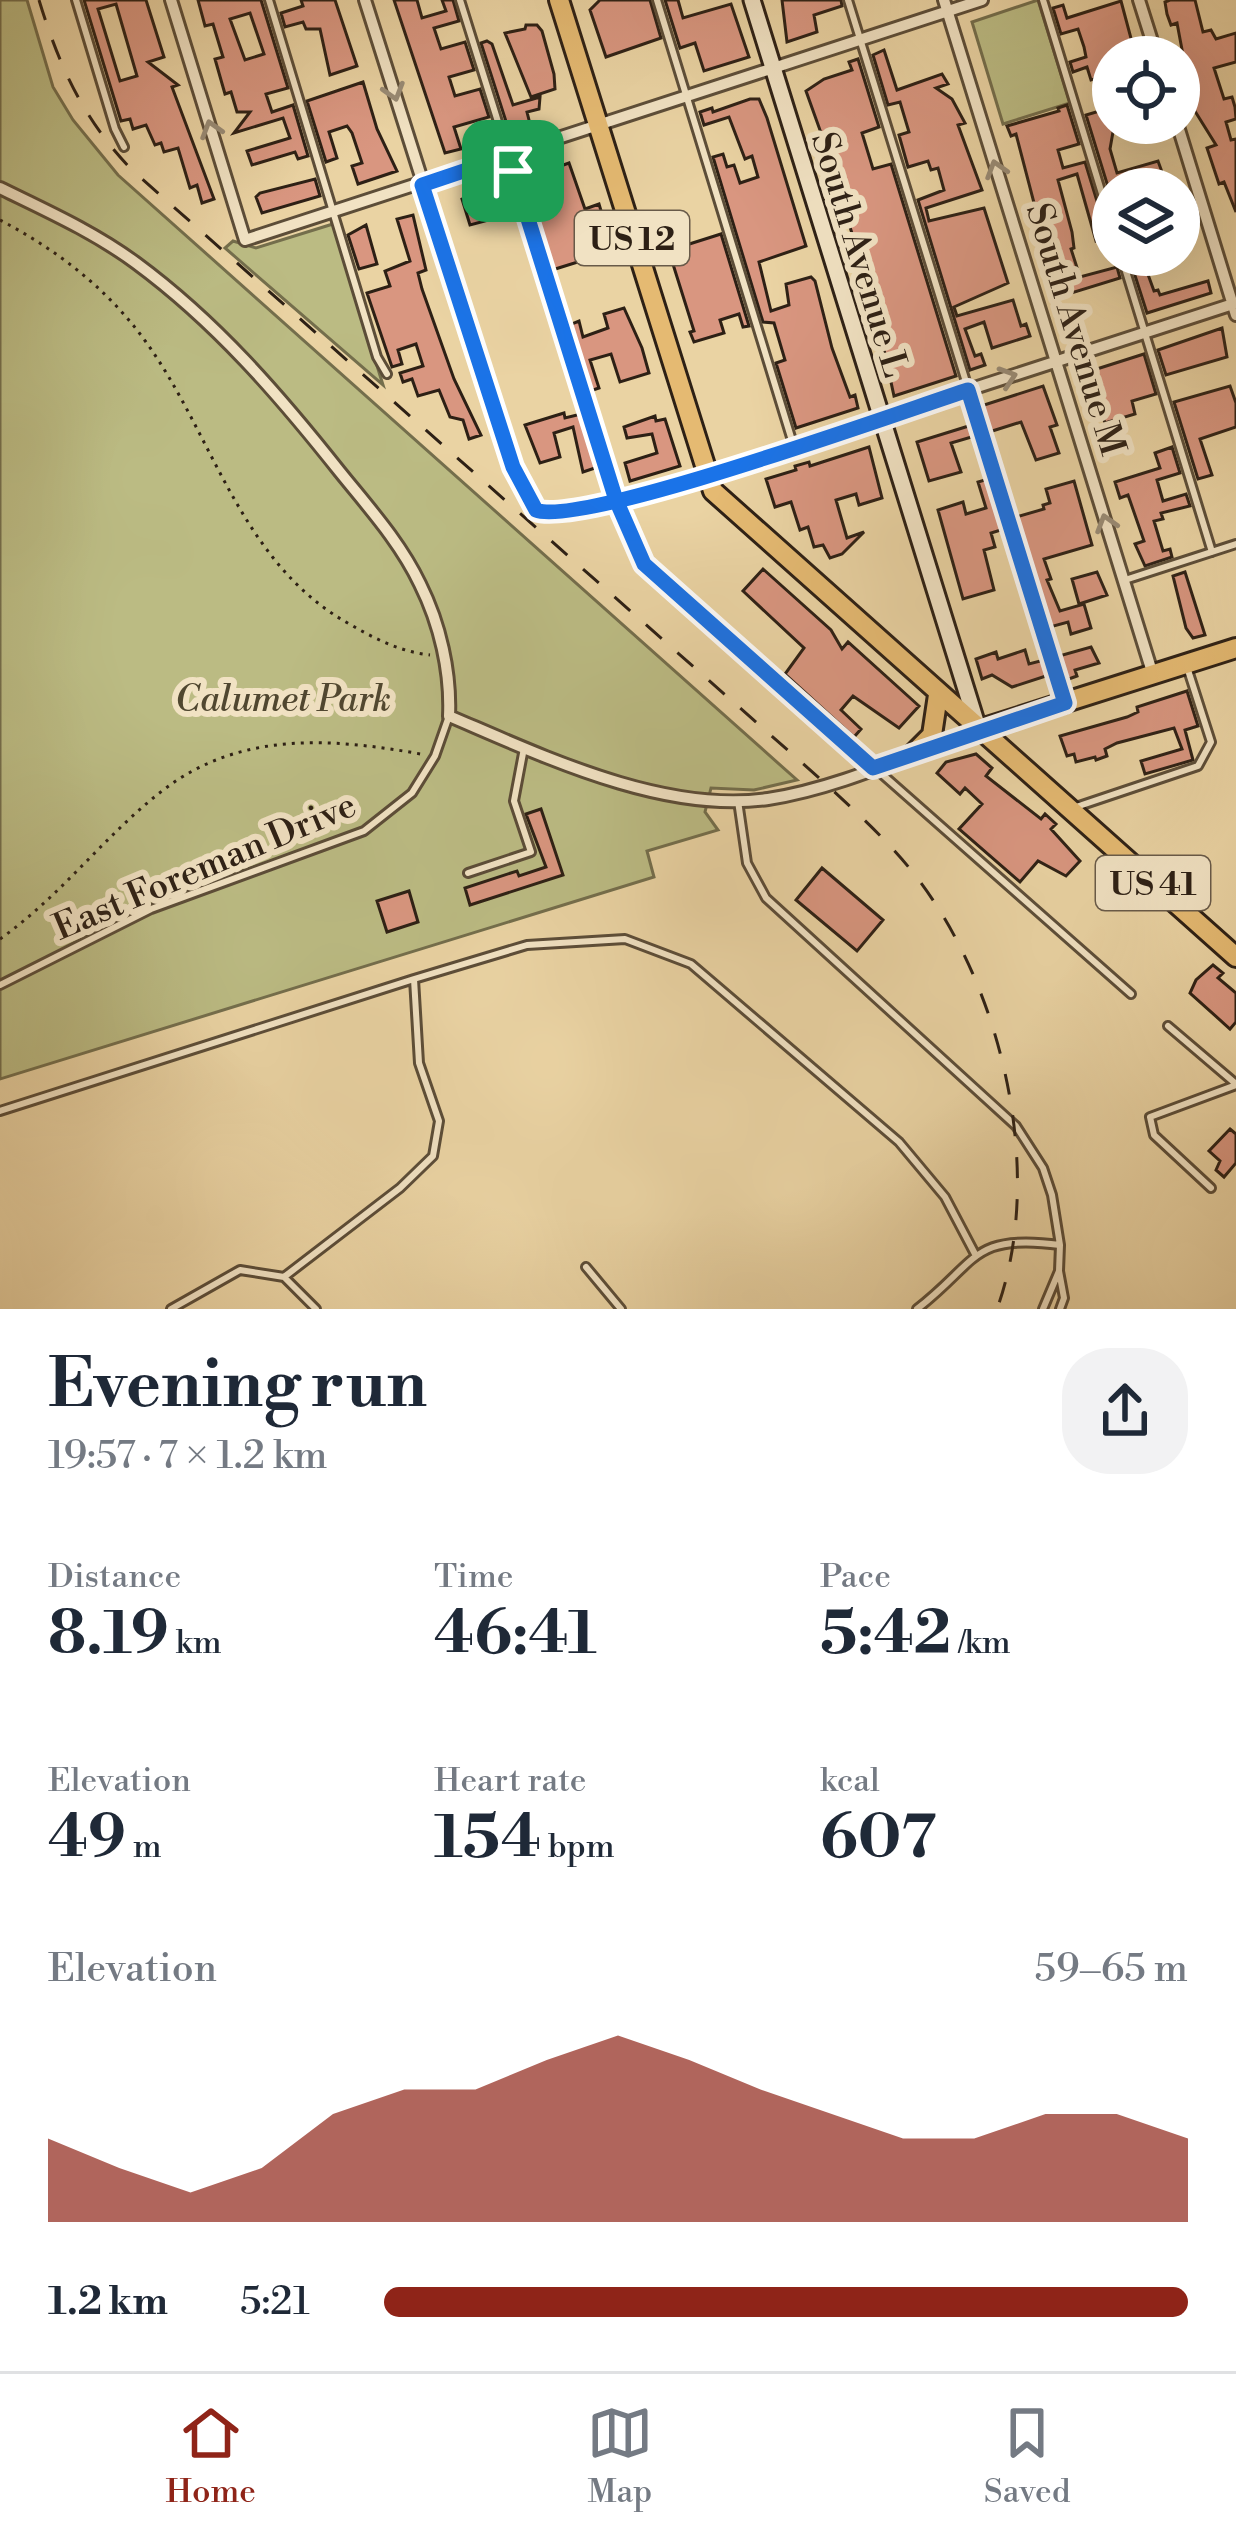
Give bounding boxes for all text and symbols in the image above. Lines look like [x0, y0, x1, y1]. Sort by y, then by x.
map controls [1092, 36, 1200, 276]
button: locate [1092, 36, 1200, 144]
one-way arrow [379, 81, 404, 102]
one-way arrow [200, 119, 225, 140]
pin [462, 120, 564, 222]
street label: South Avenue L [800, 127, 917, 382]
icon: arrive [480, 138, 546, 204]
one-way arrow [986, 159, 1011, 180]
button: layers [1092, 168, 1200, 276]
street label: South Avenue M [1015, 198, 1134, 461]
road number: US 12 [575, 211, 689, 265]
one-way arrow [997, 367, 1018, 392]
one-way arrow [1095, 513, 1120, 534]
park label: Calumet Park [175, 678, 391, 723]
street label: East Foreman Drive [47, 783, 363, 951]
road number: US 41 [1096, 856, 1210, 910]
text: Evening run [48, 1345, 427, 1428]
button: share [1062, 1348, 1188, 1474]
text: 19:57 · 7 × 1.2 km [48, 1432, 327, 1481]
text: Distance [48, 1557, 181, 1598]
text: Time [434, 1557, 513, 1598]
text: Pace [820, 1557, 891, 1598]
text: 8.19 [48, 1598, 169, 1673]
text: 46:41 [434, 1598, 597, 1673]
text: 5:42 [820, 1598, 951, 1673]
text: km [169, 1623, 222, 1664]
text: /km [951, 1623, 1011, 1664]
text: Elevation [48, 1761, 191, 1802]
text: Heart rate [434, 1761, 586, 1802]
text: kcal [820, 1761, 880, 1802]
text: 49 [48, 1802, 126, 1877]
text: 154 [434, 1802, 541, 1877]
text: 607 [820, 1802, 936, 1877]
text: m [126, 1827, 162, 1868]
text: bpm [541, 1827, 615, 1868]
text: Elevation [48, 1945, 217, 1994]
text: 59–65 m [1035, 1945, 1188, 1994]
text: 1.2 km [48, 2278, 168, 2327]
text: 5:21 [240, 2278, 310, 2327]
tab: Home [165, 2400, 256, 2513]
tab: Map [587, 2400, 653, 2513]
tab: Saved [984, 2400, 1071, 2513]

